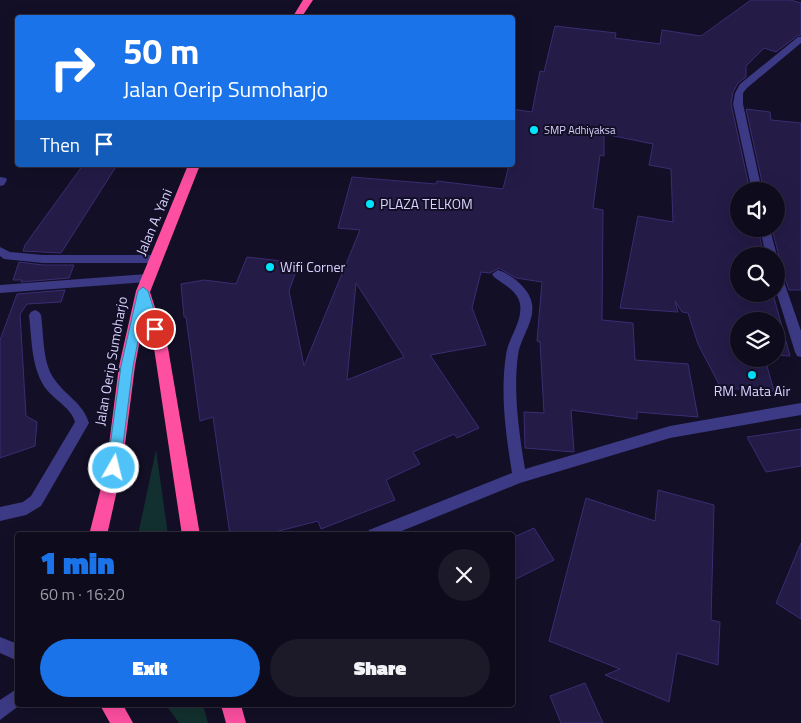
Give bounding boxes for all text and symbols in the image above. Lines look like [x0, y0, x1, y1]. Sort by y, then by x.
text: 50 m [123, 24, 199, 78]
icon: right [40, 35, 105, 100]
text: Jalan Oerip Sumoharjo [123, 72, 328, 106]
place label: SMP Adhiyaksa [544, 122, 616, 138]
marker: SMP Adhiyaksa [528, 124, 540, 136]
text: Then [40, 130, 80, 159]
icon: arrive [90, 130, 118, 158]
map controls [730, 182, 785, 367]
button: sound [730, 182, 785, 237]
street label: Jalan A. Yani [130, 185, 177, 258]
place label: PLAZA TELKOM [380, 193, 473, 214]
marker: PLAZA TELKOM [364, 198, 376, 210]
button: search [730, 247, 785, 302]
place label: Wifi Corner [280, 256, 346, 277]
marker: Wifi Corner [264, 261, 276, 273]
street label: Jalan Oerip Sumoharjo [89, 295, 132, 427]
pin [134, 308, 176, 350]
button: layers [730, 312, 785, 367]
icon: arrive [141, 315, 169, 343]
marker: RM. Mata Air [746, 369, 758, 381]
place label: RM. Mata Air [714, 380, 790, 401]
position arrow [87, 441, 139, 493]
text: 1 min [40, 540, 115, 586]
button: close [438, 549, 490, 601]
text: 60 m · 16:20 [40, 582, 125, 606]
button: Exit [40, 639, 260, 697]
button: Share [270, 639, 490, 697]

